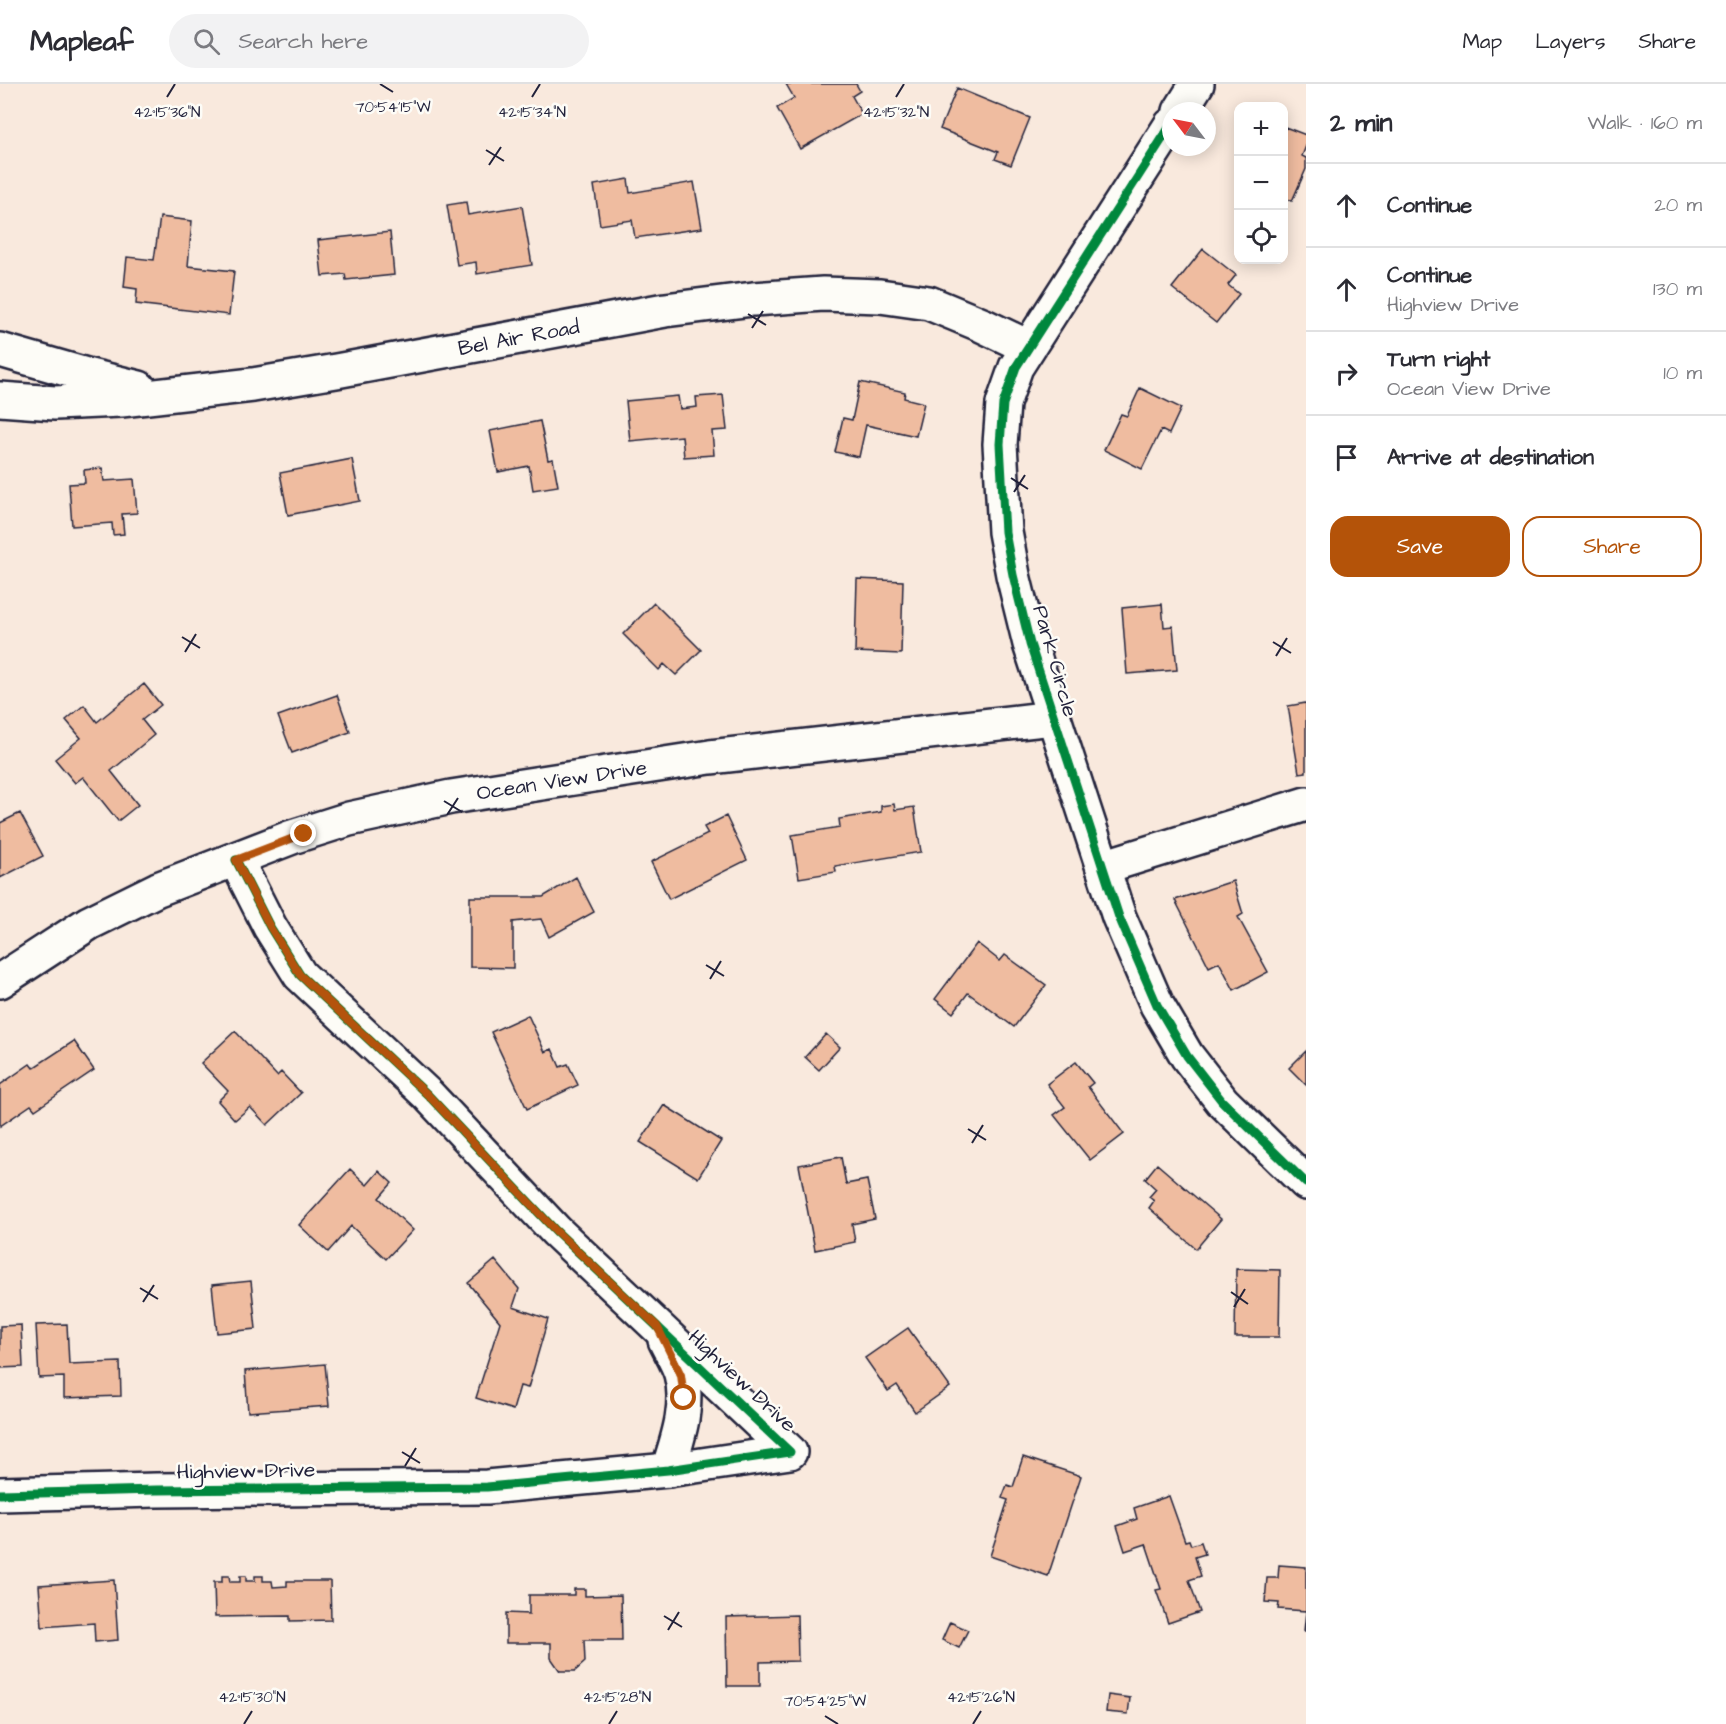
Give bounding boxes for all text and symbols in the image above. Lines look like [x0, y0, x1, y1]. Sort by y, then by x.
search box [169, 14, 589, 68]
text: Mapleaf [30, 22, 133, 61]
icon: search [190, 25, 223, 58]
text: Search here [238, 26, 368, 57]
text: Map [1462, 27, 1502, 56]
text: Layers [1535, 27, 1605, 56]
text: Share [1638, 27, 1696, 56]
text: 70°54'15"W [355, 97, 431, 118]
text: 42°15'36"N [133, 102, 201, 123]
text: 42°15'34"N [498, 102, 566, 123]
text: 42°15'32"N [863, 102, 929, 123]
north arrow [1162, 102, 1216, 156]
map controls [1234, 102, 1288, 264]
button: + [1234, 102, 1288, 156]
text: 2 min [1330, 105, 1392, 141]
text: Walk · 160 m [1587, 109, 1702, 137]
button: − [1234, 156, 1288, 210]
icon: ahead [1330, 189, 1363, 222]
text: Continue [1387, 190, 1472, 221]
text: 20 m [1654, 191, 1702, 219]
button: locate [1234, 210, 1288, 264]
text: Continue [1387, 260, 1472, 291]
icon: ahead [1330, 273, 1363, 306]
text: 130 m [1653, 275, 1702, 303]
text: Highview Drive [1387, 291, 1519, 319]
street label: Bel Air Road [456, 312, 582, 363]
text: Turn right [1387, 344, 1490, 375]
icon: right [1330, 357, 1363, 390]
text: 10 m [1663, 359, 1702, 387]
text: Ocean View Drive [1387, 375, 1551, 403]
icon: arrive [1330, 441, 1363, 474]
text: Arrive at destination [1387, 442, 1594, 473]
button: Save [1330, 516, 1510, 577]
button: Share [1522, 516, 1702, 577]
street label: Park Circle [1025, 602, 1085, 720]
street label: Ocean View Drive [474, 752, 649, 807]
route end [290, 820, 316, 846]
street label: Highview Drive [680, 1323, 803, 1440]
route start [670, 1384, 696, 1410]
street label: Highview Drive [176, 1455, 316, 1489]
text: 42°15'30"N [218, 1687, 286, 1708]
text: 42°15'28"N [583, 1687, 651, 1708]
text: 42°15'26"N [947, 1687, 1015, 1708]
text: 70°54'25"W [784, 1691, 866, 1712]

